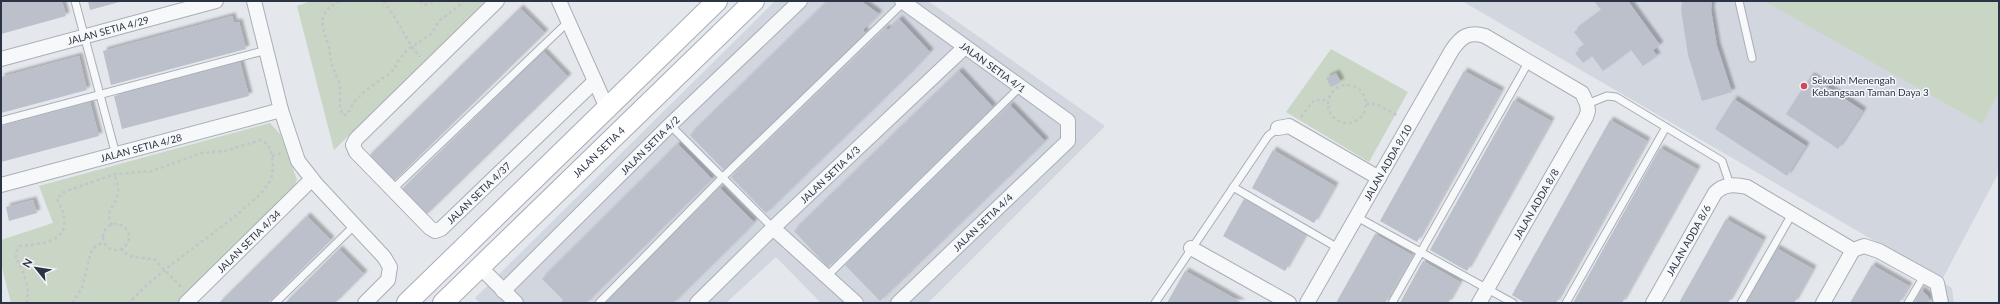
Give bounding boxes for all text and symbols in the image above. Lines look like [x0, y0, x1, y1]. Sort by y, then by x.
street label: JALAN SETIA 4/29 [66, 13, 150, 47]
street label: JALAN SETIA 4/1 [958, 39, 1028, 95]
place label: Sekolah Menengah Kebangsaan Taman Daya 3 [1812, 74, 1929, 98]
marker: Sekolah Menengah Kebangsaan Taman Daya 3 [1799, 81, 1809, 91]
street label: JALAN SETIA 4/2 [618, 113, 682, 177]
street label: JALAN ADDA 8/10 [1361, 122, 1414, 203]
street label: JALAN SETIA 4 [570, 124, 627, 180]
street label: JALAN SETIA 4/28 [99, 131, 183, 164]
street label: JALAN SETIA 4/3 [797, 143, 863, 206]
street label: JALAN SETIA 4/37 [444, 159, 513, 226]
street label: JALAN ADDA 8/8 [1511, 166, 1561, 241]
street label: JALAN SETIA 4/4 [950, 191, 1015, 254]
street label: JALAN ADDA 8/6 [1664, 202, 1713, 278]
street label: JALAN SETIA 4/34 [215, 207, 283, 275]
north arrow [16, 248, 56, 288]
text: N [19, 256, 35, 270]

